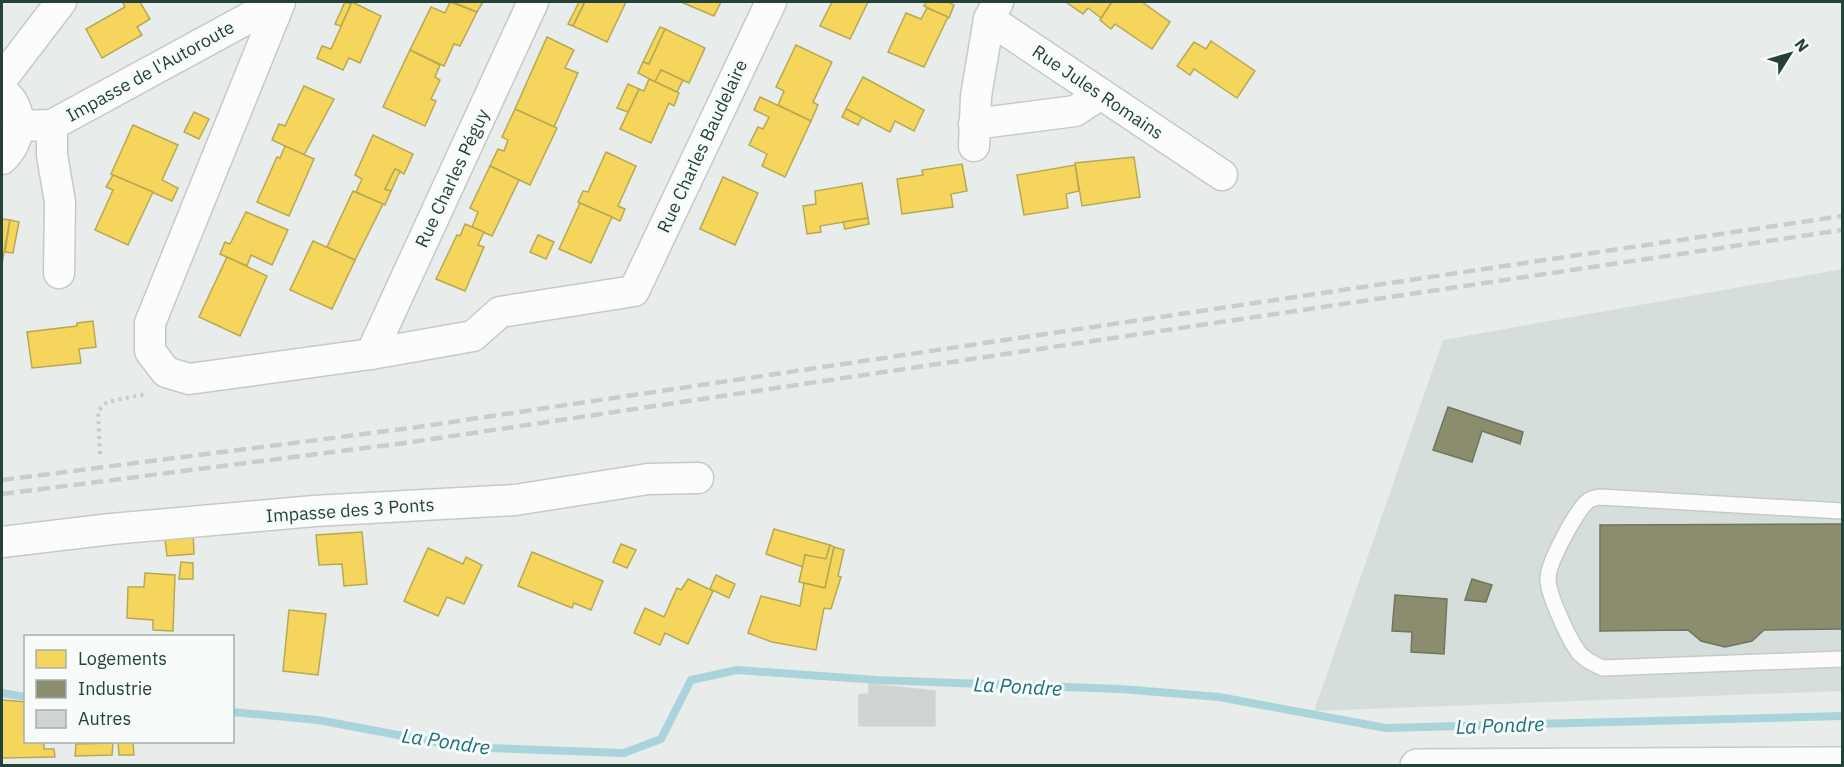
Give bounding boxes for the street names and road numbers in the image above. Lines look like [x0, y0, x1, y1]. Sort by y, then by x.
street label: Impasse de l'Autoroute [62, 15, 238, 127]
street label: Rue Jules Romains [1028, 40, 1168, 144]
street label: Rue Charles Baudelaire [652, 56, 752, 236]
street label: Rue Charles Péguy [410, 105, 494, 251]
street label: Impasse des 3 Ponts [265, 493, 435, 527]

